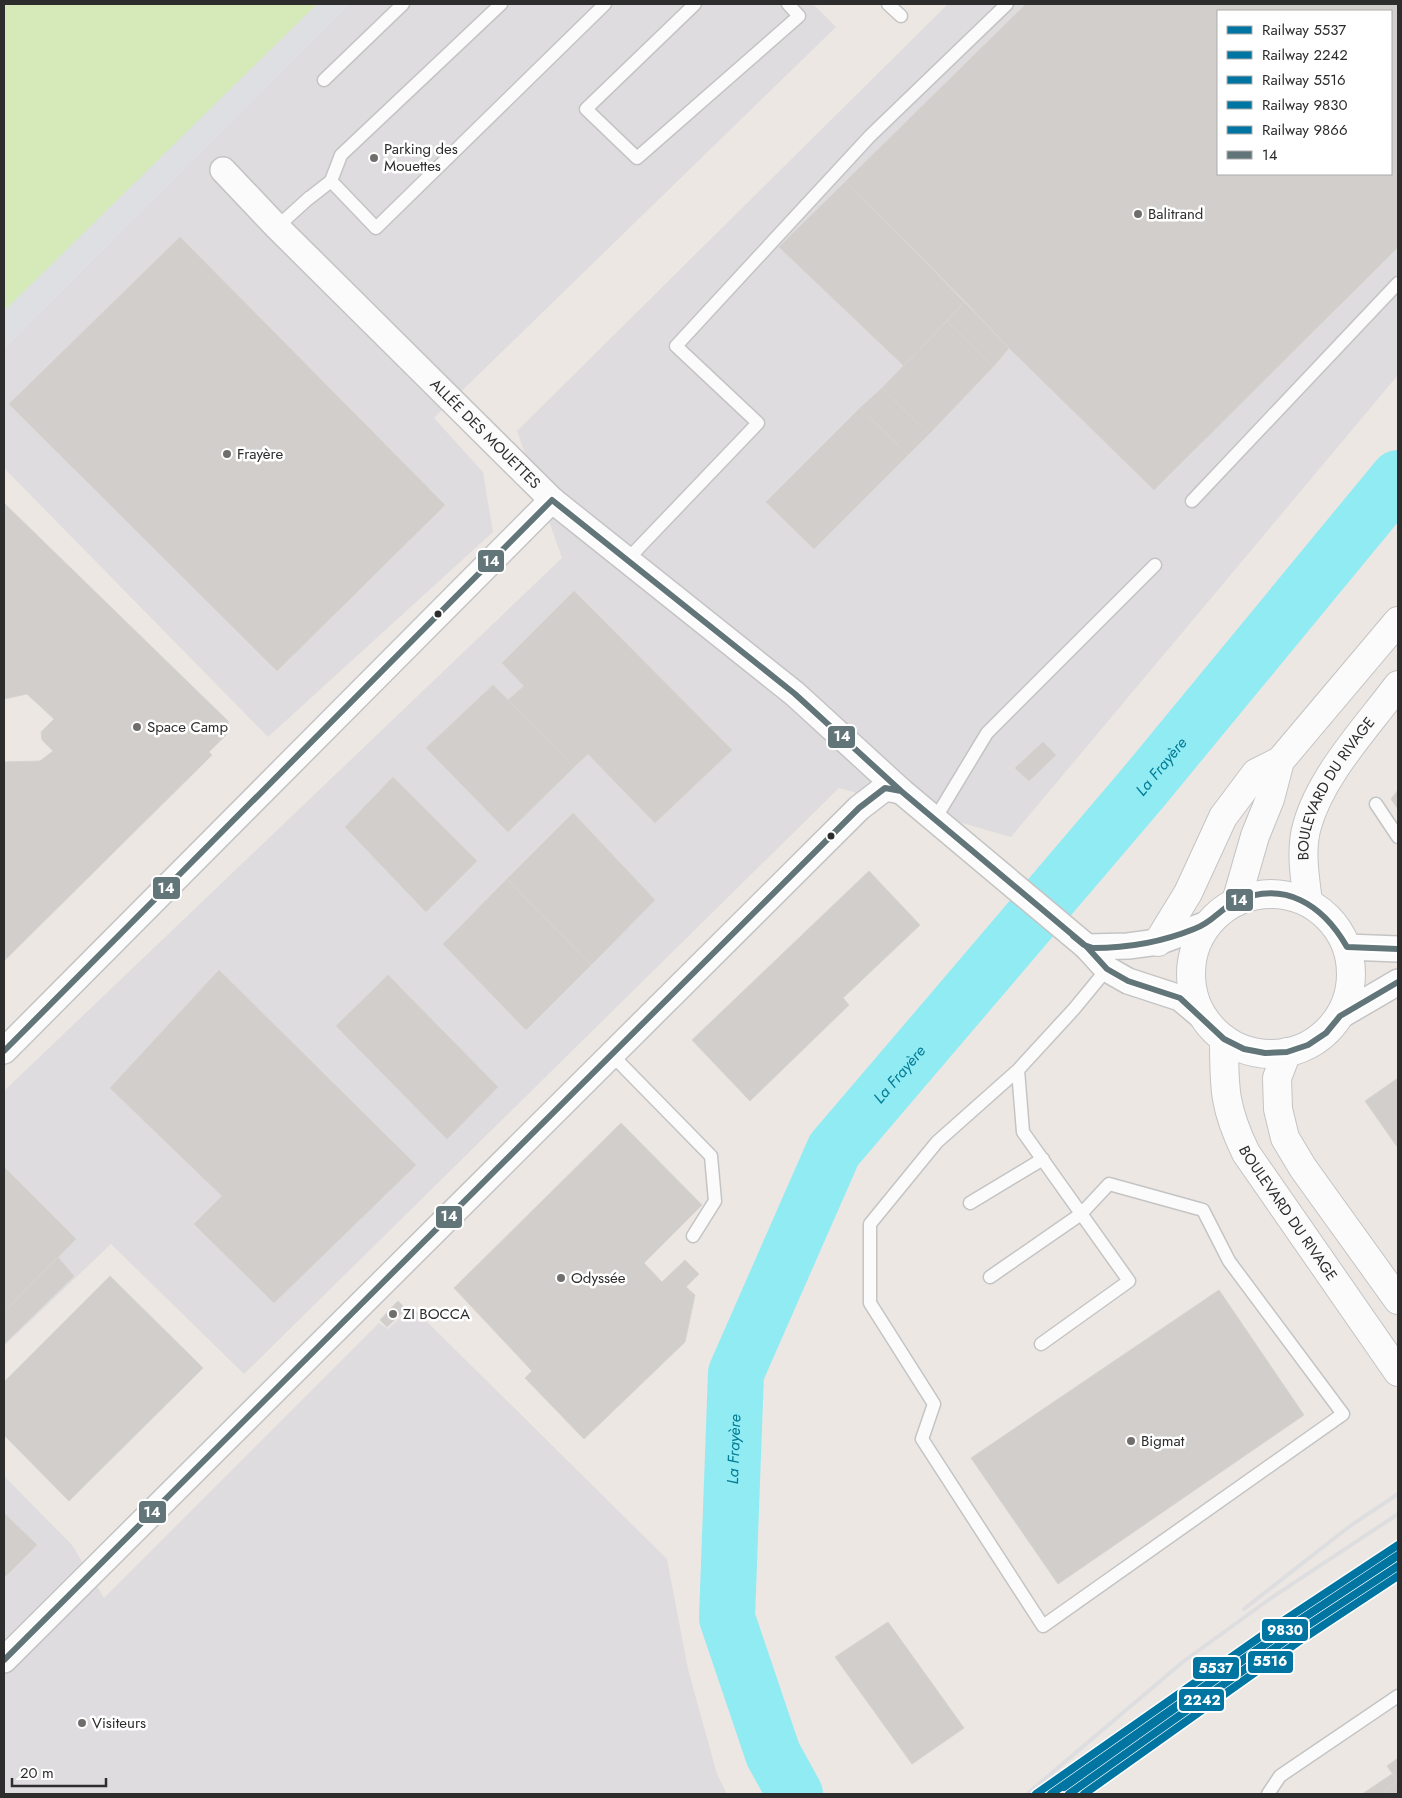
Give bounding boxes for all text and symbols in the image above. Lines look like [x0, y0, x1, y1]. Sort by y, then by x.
legend [1217, 10, 1392, 175]
text: Railway 5537 [1262, 19, 1346, 41]
text: Railway 2242 [1262, 44, 1348, 66]
text: Railway 5516 [1262, 69, 1346, 91]
text: Railway 9830 [1262, 94, 1347, 116]
text: Railway 9866 [1262, 119, 1348, 141]
place label: Parking des Mouettes [384, 138, 458, 177]
text: 14 [1262, 144, 1278, 166]
marker: Parking des Mouettes [368, 152, 380, 164]
place label: Balitrand [1148, 203, 1203, 225]
marker: Balitrand [1132, 208, 1144, 220]
street label: ALLÉE DES MOUETTES [425, 374, 546, 494]
place label: Frayère [237, 443, 284, 465]
marker: Frayère [221, 448, 233, 460]
line badge: 14 [477, 549, 505, 573]
text: 14 [483, 551, 500, 571]
unlabelled marker [433, 609, 443, 619]
street label: BOULEVARD DU RIVAGE [1292, 712, 1380, 860]
place label: Space Camp [147, 716, 229, 738]
marker: Space Camp [131, 721, 143, 733]
line badge: 14 [827, 725, 856, 749]
text: 14 [834, 726, 851, 746]
water label: La Frayère [1130, 732, 1192, 801]
unlabelled marker [826, 831, 836, 841]
line badge: 14 [152, 876, 181, 900]
text: 14 [158, 878, 175, 898]
line badge: 14 [1225, 888, 1254, 912]
text: 14 [1231, 890, 1248, 910]
water label: La Frayère [867, 1040, 930, 1108]
street label: BOULEVARD DU RIVAGE [1233, 1142, 1343, 1285]
line badge: 14 [435, 1205, 463, 1229]
text: 14 [441, 1206, 458, 1226]
place label: Odyssée [571, 1267, 626, 1289]
marker: Odyssée [555, 1272, 567, 1284]
place label: ZI BOCCA [403, 1303, 470, 1325]
marker: ZI BOCCA [387, 1308, 399, 1320]
water label: La Frayère [720, 1414, 746, 1485]
place label: Bigmat [1141, 1430, 1185, 1452]
marker: Bigmat [1125, 1435, 1137, 1447]
line badge: 14 [138, 1500, 167, 1524]
text: 14 [144, 1502, 161, 1522]
line badge: 9830 [1261, 1618, 1309, 1642]
text: 9830 [1267, 1620, 1303, 1640]
line badge: 5516 [1247, 1650, 1294, 1674]
text: 5516 [1253, 1651, 1287, 1671]
line badge: 5537 [1192, 1656, 1240, 1680]
text: 5537 [1199, 1658, 1234, 1678]
line badge: 2242 [1178, 1688, 1225, 1712]
text: 2242 [1183, 1690, 1221, 1710]
place label: Visiteurs [92, 1712, 146, 1734]
marker: Visiteurs [76, 1717, 88, 1729]
scale bar [12, 1756, 106, 1788]
text: 20 m [20, 1762, 54, 1784]

